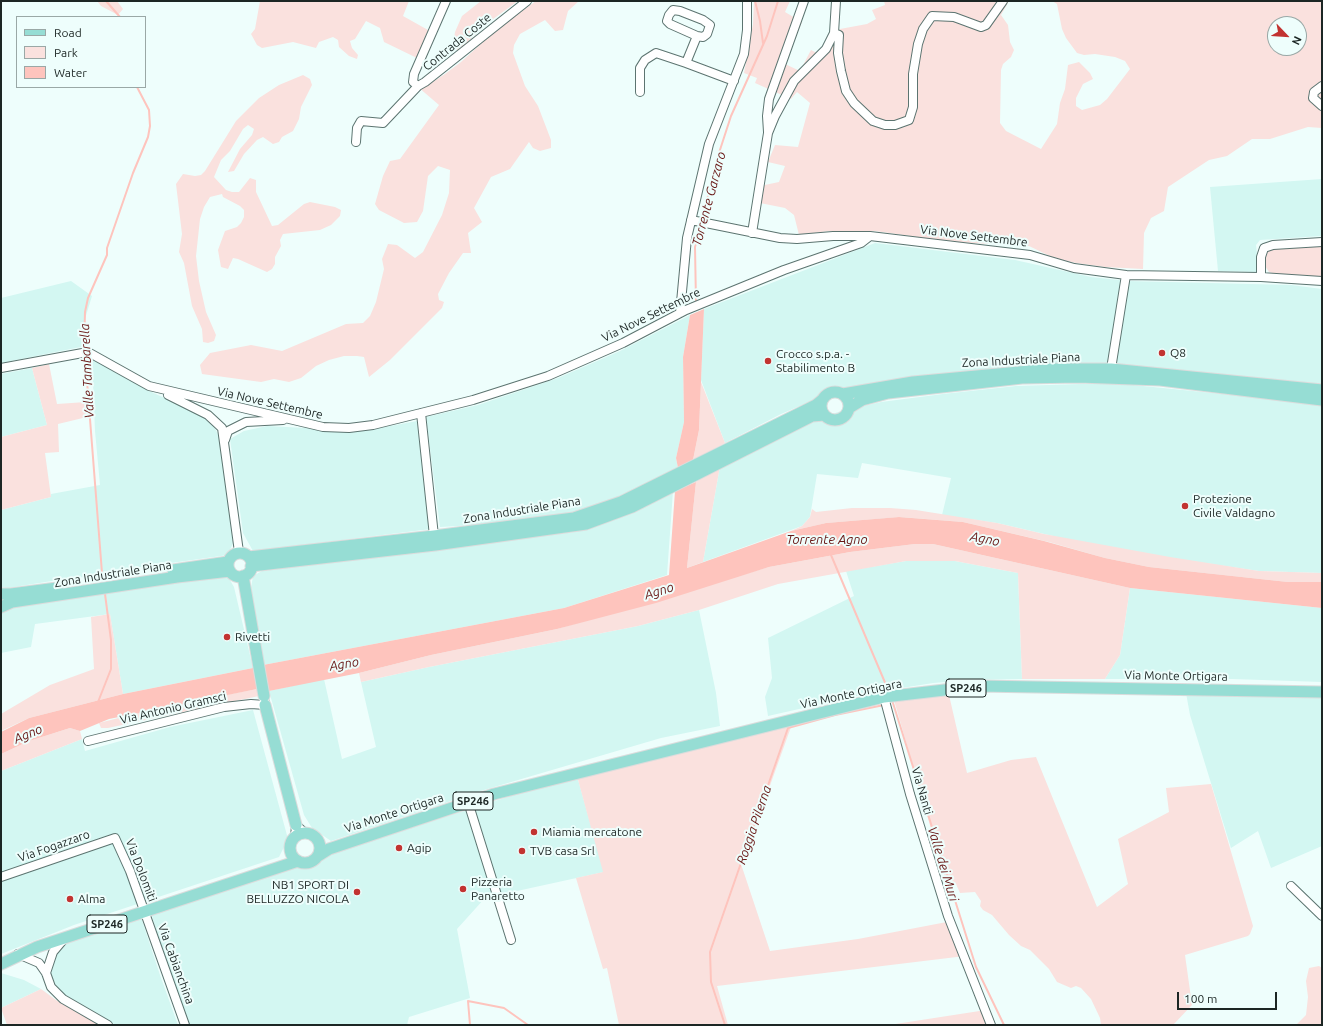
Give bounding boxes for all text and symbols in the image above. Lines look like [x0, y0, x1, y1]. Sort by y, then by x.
street label: Contrada Coste [420, 10, 494, 74]
legend [16, 16, 146, 88]
north arrow [1267, 16, 1307, 56]
text: Road [54, 26, 82, 39]
text: N [1290, 34, 1304, 47]
text: Park [54, 46, 78, 59]
text: Water [54, 66, 87, 79]
water label: Torrente Garzaro [689, 150, 729, 248]
street label: Via Nove Settembre [919, 222, 1029, 250]
street label: Via Nove Settembre [599, 285, 703, 345]
water label: Valle Tambarella [77, 323, 97, 419]
place label: Q8 [1170, 346, 1186, 360]
place label: Crocco s.p.a. - Stabilimento B [776, 347, 855, 375]
marker: Q8 [1157, 348, 1167, 358]
street label: Zona Industriale Piana [961, 350, 1081, 370]
marker: Crocco s.p.a. - Stabilimento B [763, 356, 773, 366]
street label: Via Nove Settembre [216, 384, 324, 422]
place label: Protezione Civile Valdagno [1193, 492, 1275, 520]
street label: Zona Industriale Piana [462, 494, 582, 526]
marker: Protezione Civile Valdagno [1180, 501, 1190, 511]
water label: Agno [969, 529, 1001, 549]
water label: Torrente Agno [786, 532, 868, 548]
street label: Zona Industriale Piana [53, 558, 173, 590]
water label: Agno [643, 579, 675, 603]
place label: Rivetti [235, 630, 270, 644]
marker: Rivetti [222, 632, 232, 642]
water label: Agno [328, 654, 360, 674]
street label: Via Monte Ortigara [1124, 668, 1228, 684]
street label: Via Monte Ortigara [799, 676, 903, 712]
road number: SP246 [946, 679, 986, 697]
street label: Via Antonio Gramsci [119, 689, 227, 727]
water label: Agno [11, 721, 45, 747]
street label: Via Nanti [908, 765, 936, 817]
water label: Roggia Pilerna [733, 784, 775, 866]
street label: Via Monte Ortigara [343, 790, 445, 836]
road number: SP246 [453, 792, 493, 810]
place label: Miamia mercatone [542, 825, 642, 839]
water label: Valle dei Muri [924, 825, 962, 903]
street label: Via Fogazzaro [16, 827, 92, 865]
marker: Miamia mercatone [529, 827, 539, 837]
street label: Via Dolomiti [122, 836, 160, 904]
place label: Agip [407, 841, 432, 855]
marker: Agip [394, 843, 404, 853]
place label: TVB casa Srl [530, 844, 595, 858]
marker: TVB casa Srl [517, 846, 527, 856]
place label: Pizzeria Panaretto [471, 875, 525, 903]
place label: NB1 SPORT DI BELLUZZO NICOLA [246, 878, 349, 906]
marker: Pizzeria Panaretto [458, 884, 468, 894]
marker: NB1 SPORT DI BELLUZZO NICOLA [352, 887, 362, 897]
place label: Alma [78, 892, 105, 906]
marker: Alma [65, 894, 75, 904]
road number: SP246 [87, 915, 127, 933]
street label: Via Cabianchina [155, 922, 197, 1006]
scale bar [1179, 984, 1279, 1010]
text: 100 m [1184, 992, 1217, 1005]

